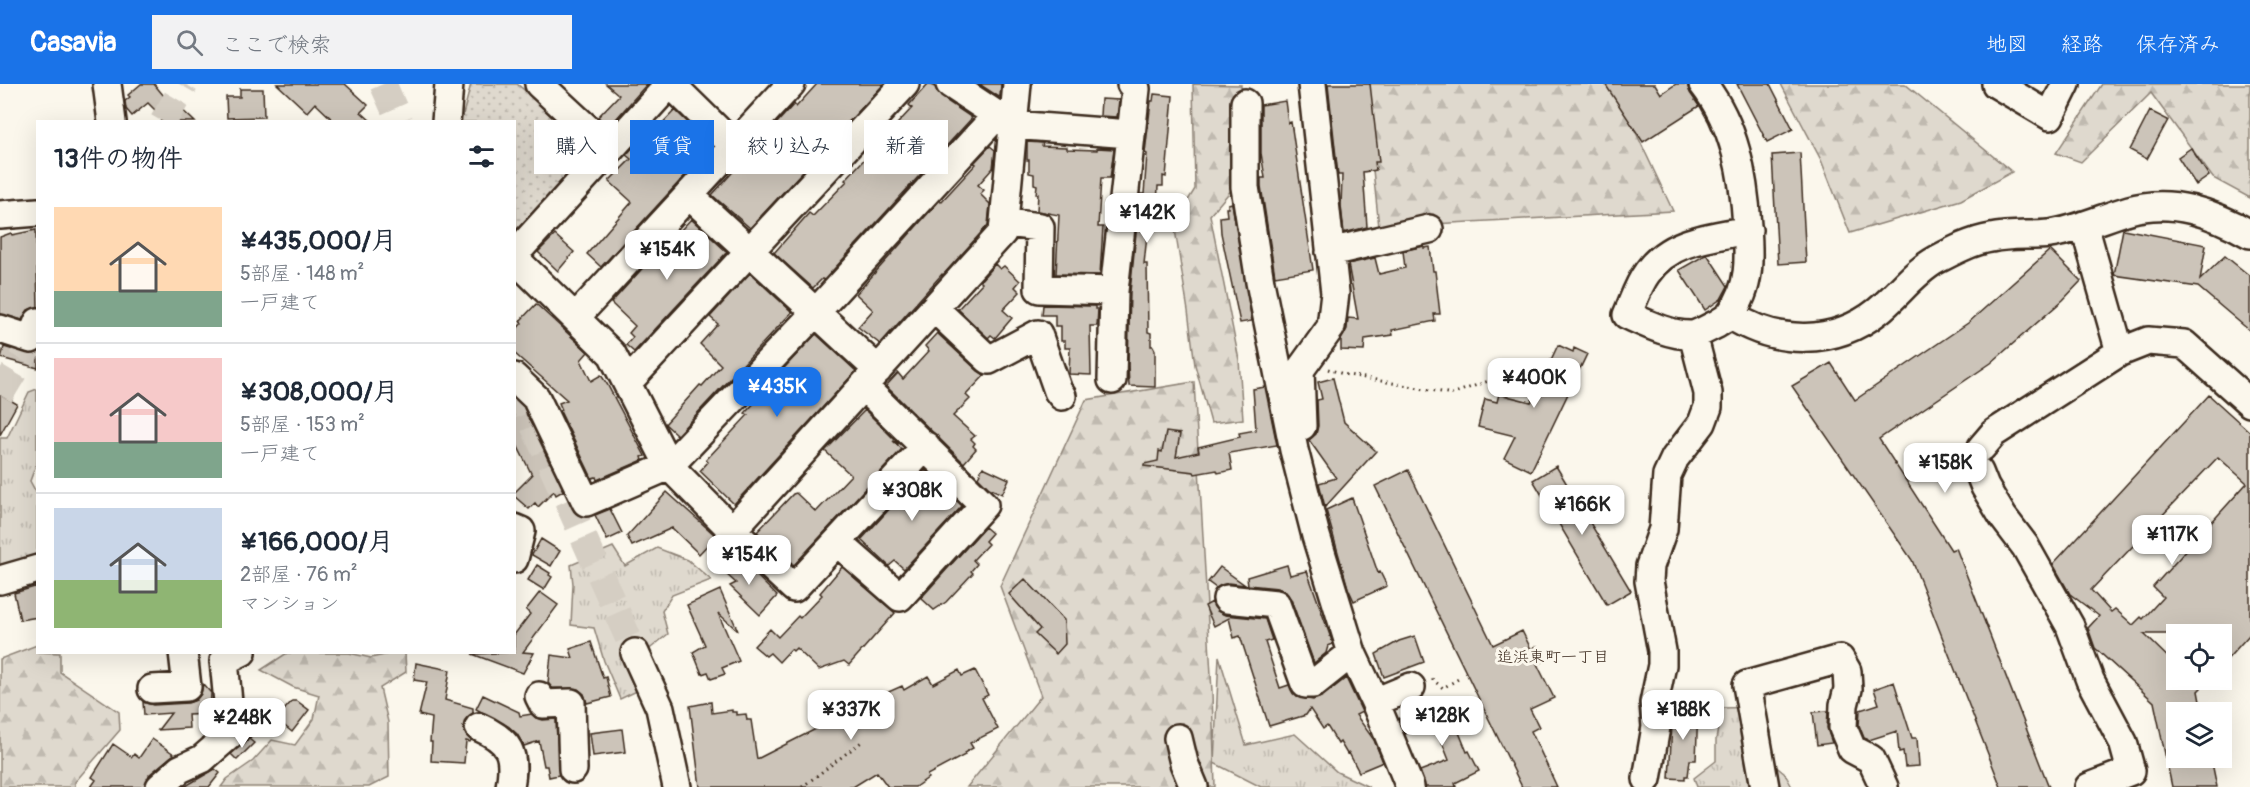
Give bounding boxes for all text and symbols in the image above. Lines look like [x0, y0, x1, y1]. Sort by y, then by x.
search box [152, 15, 572, 69]
text: Casavia [30, 25, 116, 60]
icon: search [173, 26, 206, 59]
text: ここで検索 [221, 31, 331, 59]
text: 地図 [1986, 31, 2028, 58]
text: 経路 [2061, 31, 2103, 58]
text: 保存済み [2136, 31, 2220, 58]
chip: 購入 [534, 120, 618, 174]
chip: 賃貸 [630, 120, 714, 174]
chip: 絞り込み [726, 120, 852, 174]
chip: 新着 [864, 120, 948, 174]
icon: filters [465, 140, 498, 173]
text: 13件の物件 [54, 143, 183, 175]
pin: ¥142K [1105, 193, 1189, 244]
text: ¥142K [1119, 200, 1175, 225]
text: ¥435,000/月 [240, 225, 397, 257]
pin: ¥154K [625, 230, 709, 281]
icon: home [102, 231, 174, 303]
text: ¥154K [639, 237, 695, 262]
text: 5部屋 · 148 m² [240, 261, 364, 286]
text: 一戸建て [240, 290, 320, 315]
pin: ¥400K [1492, 358, 1576, 409]
text: ¥400K [1502, 365, 1566, 390]
pin: ¥435K [735, 367, 819, 418]
text: ¥435K [747, 374, 807, 399]
text: ¥308,000/月 [240, 376, 399, 408]
icon: home [102, 382, 174, 454]
text: 5部屋 · 153 m² [240, 412, 365, 437]
text: 一戸建て [240, 441, 320, 466]
pin: ¥158K [1903, 443, 1987, 494]
text: ¥158K [1918, 450, 1972, 475]
pin: ¥308K [870, 471, 954, 522]
text: ¥308K [882, 478, 942, 503]
pin: ¥166K [1540, 485, 1624, 536]
text: ¥166K [1553, 492, 1611, 517]
pin: ¥117K [2130, 515, 2214, 566]
text: ¥117K [2146, 522, 2198, 547]
text: ¥166,000/月 [240, 526, 394, 558]
icon: home [102, 532, 174, 604]
pin: ¥154K [707, 535, 791, 586]
text: ¥154K [721, 542, 777, 567]
text: 2部屋 · 76 m² [240, 562, 357, 587]
text: マンション [240, 591, 339, 616]
map controls [2166, 624, 2232, 768]
button: locate [2166, 624, 2232, 690]
district label: 追浜東町一丁目 [1497, 647, 1609, 667]
pin: ¥337K [809, 690, 893, 741]
pin: ¥188K [1641, 690, 1725, 741]
pin: ¥128K [1400, 696, 1484, 747]
text: ¥337K [822, 697, 880, 722]
text: ¥188K [1656, 697, 1710, 722]
pin: ¥248K [200, 698, 284, 749]
button: layers [2166, 702, 2232, 768]
text: ¥128K [1414, 703, 1470, 728]
text: ¥248K [213, 705, 271, 730]

